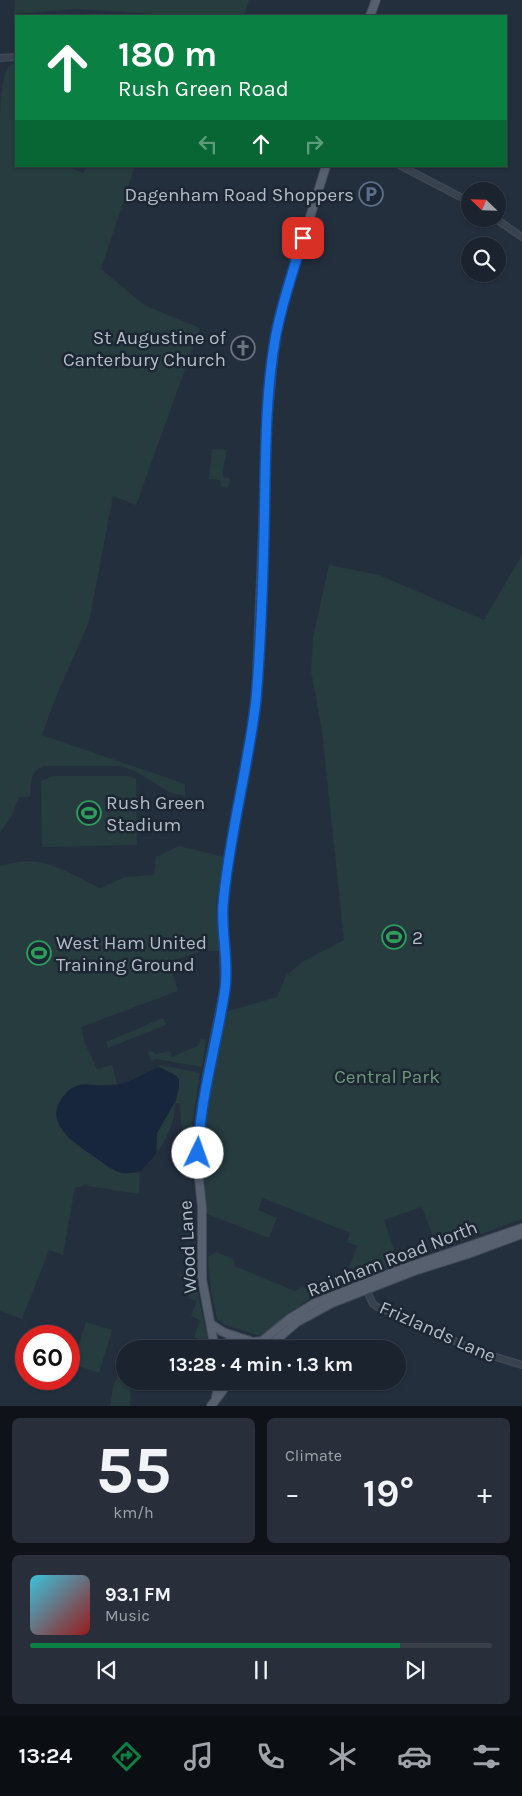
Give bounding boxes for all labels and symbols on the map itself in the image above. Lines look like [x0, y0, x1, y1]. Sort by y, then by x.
parking icon: Dagenham Road Shoppers [358, 181, 384, 207]
north arrow [461, 182, 506, 228]
place label: Dagenham Road Shoppers [124, 184, 354, 206]
pin [282, 217, 324, 259]
place label: St Augustine of Canterbury Church [63, 327, 226, 371]
church icon: St Augustine of Canterbury Church [230, 335, 256, 361]
place label: Rush Green Stadium [106, 792, 205, 836]
sports icon: Rush Green Stadium [76, 800, 102, 826]
sports icon: 2 [381, 924, 407, 950]
place label: 2 [412, 927, 423, 949]
place label: West Ham United Training Ground [56, 932, 207, 976]
sports icon: West Ham United Training Ground [26, 940, 52, 966]
park label: Central Park [334, 1066, 440, 1088]
position arrow [171, 1126, 223, 1178]
street label: Wood Lane [175, 1200, 201, 1294]
street label: Rainham Road North [304, 1216, 481, 1302]
street label: Frizlands Lane [376, 1296, 499, 1367]
speed limit sign: 60 [15, 1325, 80, 1390]

